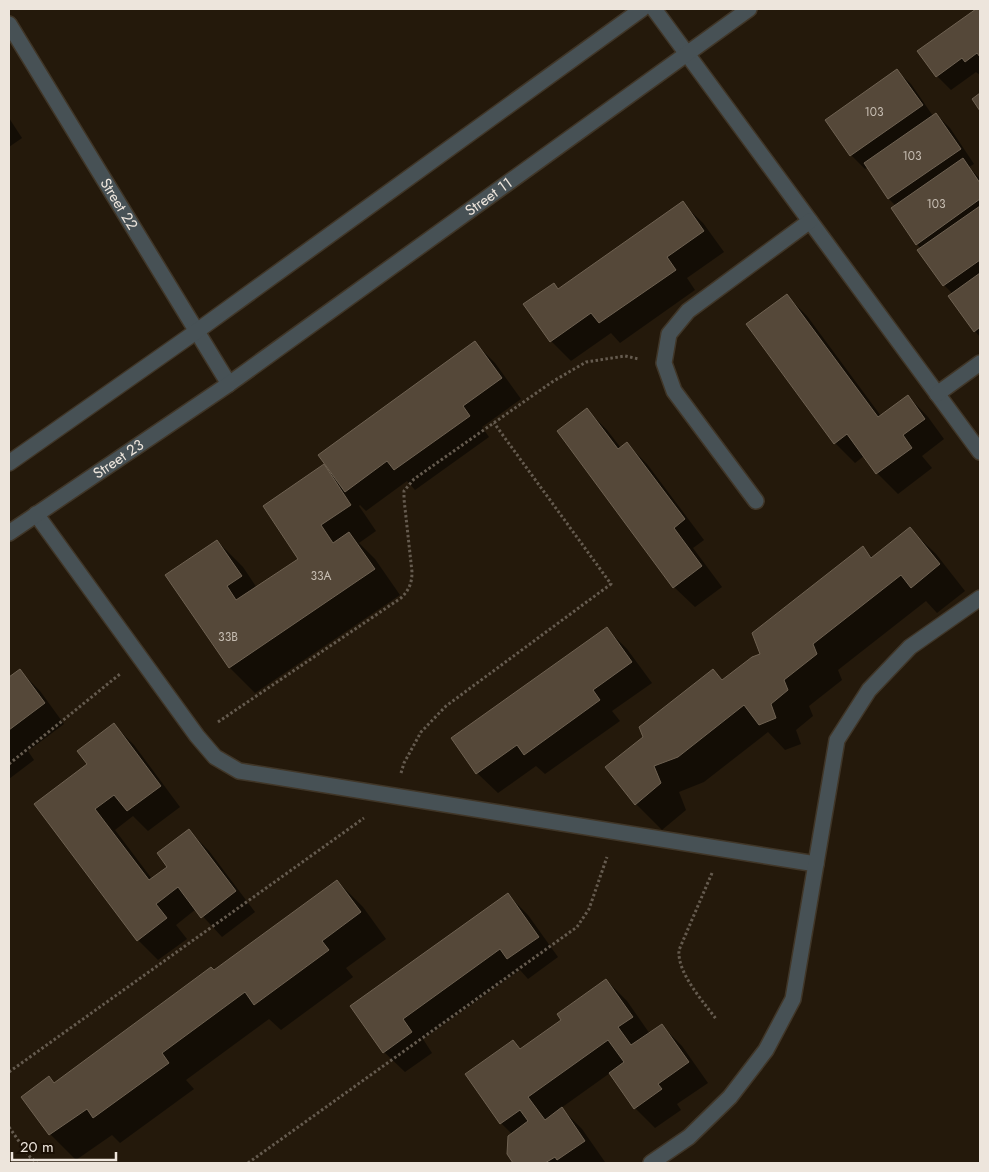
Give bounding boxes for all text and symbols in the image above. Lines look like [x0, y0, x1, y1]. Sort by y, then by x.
house number: 103 [864, 103, 884, 121]
house number: 103 [902, 147, 922, 165]
street label: Street 11 [460, 172, 517, 221]
street label: Street 22 [95, 174, 143, 234]
house number: 103 [926, 195, 946, 213]
street label: Street 23 [88, 434, 148, 484]
house number: 33A [311, 567, 331, 585]
house number: 33B [218, 628, 238, 646]
scale bar [12, 1130, 116, 1162]
text: 20 m [20, 1136, 54, 1158]

